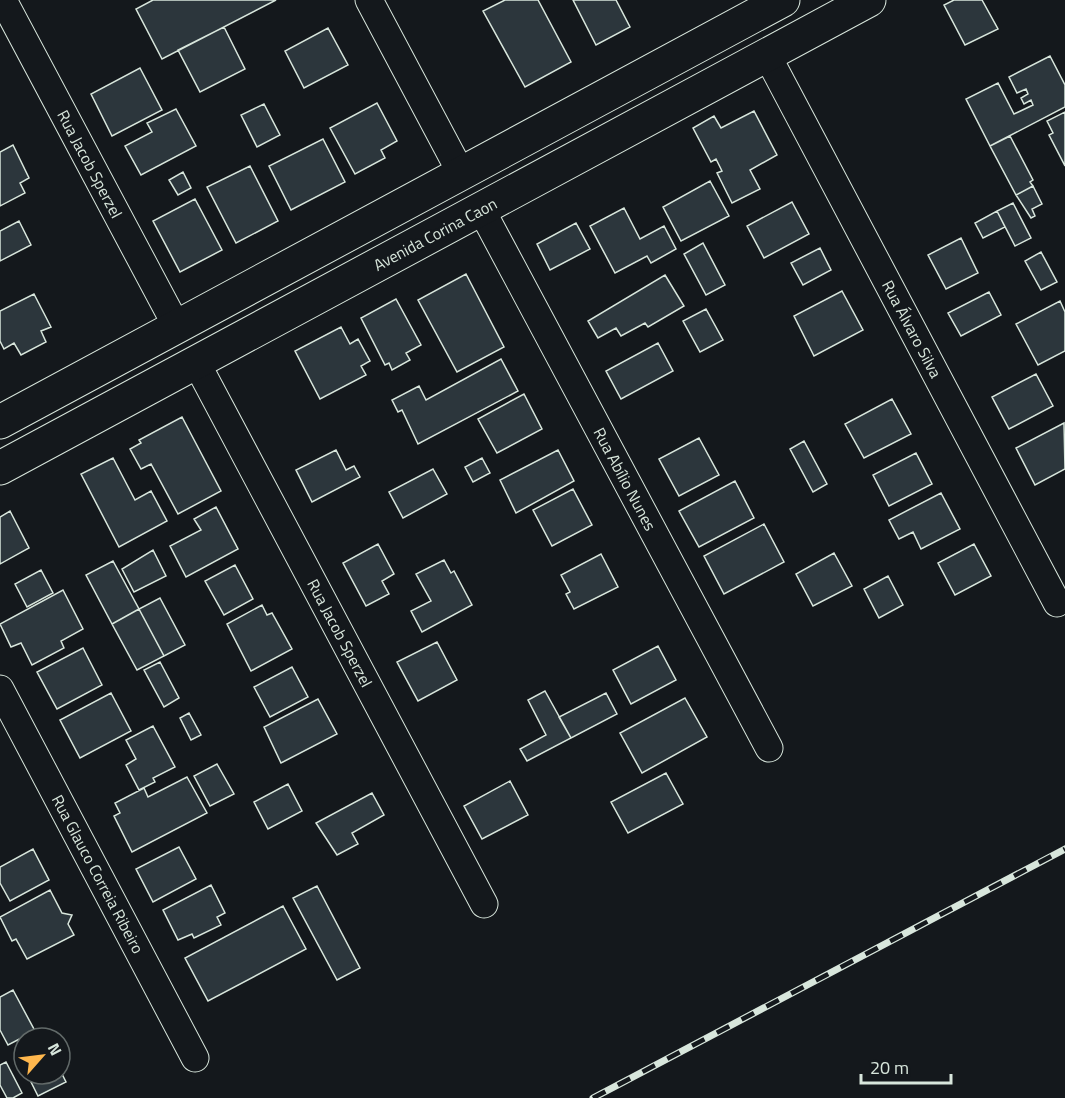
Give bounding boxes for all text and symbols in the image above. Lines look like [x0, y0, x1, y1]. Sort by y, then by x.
street label: Rua Jacob Sperzel [51, 106, 129, 222]
street label: Avenida Corina Caon [369, 191, 501, 277]
street label: Rua Álvaro Silva [876, 276, 948, 382]
street label: Rua Abílio Nunes [588, 423, 662, 535]
street label: Rua Jacob Sperzel [301, 575, 379, 691]
street label: Rua Glauco Correia Ribeiro [46, 790, 150, 958]
north arrow [12, 1026, 72, 1086]
text: N [42, 1038, 68, 1059]
scale bar [861, 1047, 951, 1085]
text: 20 m [870, 1054, 909, 1081]

